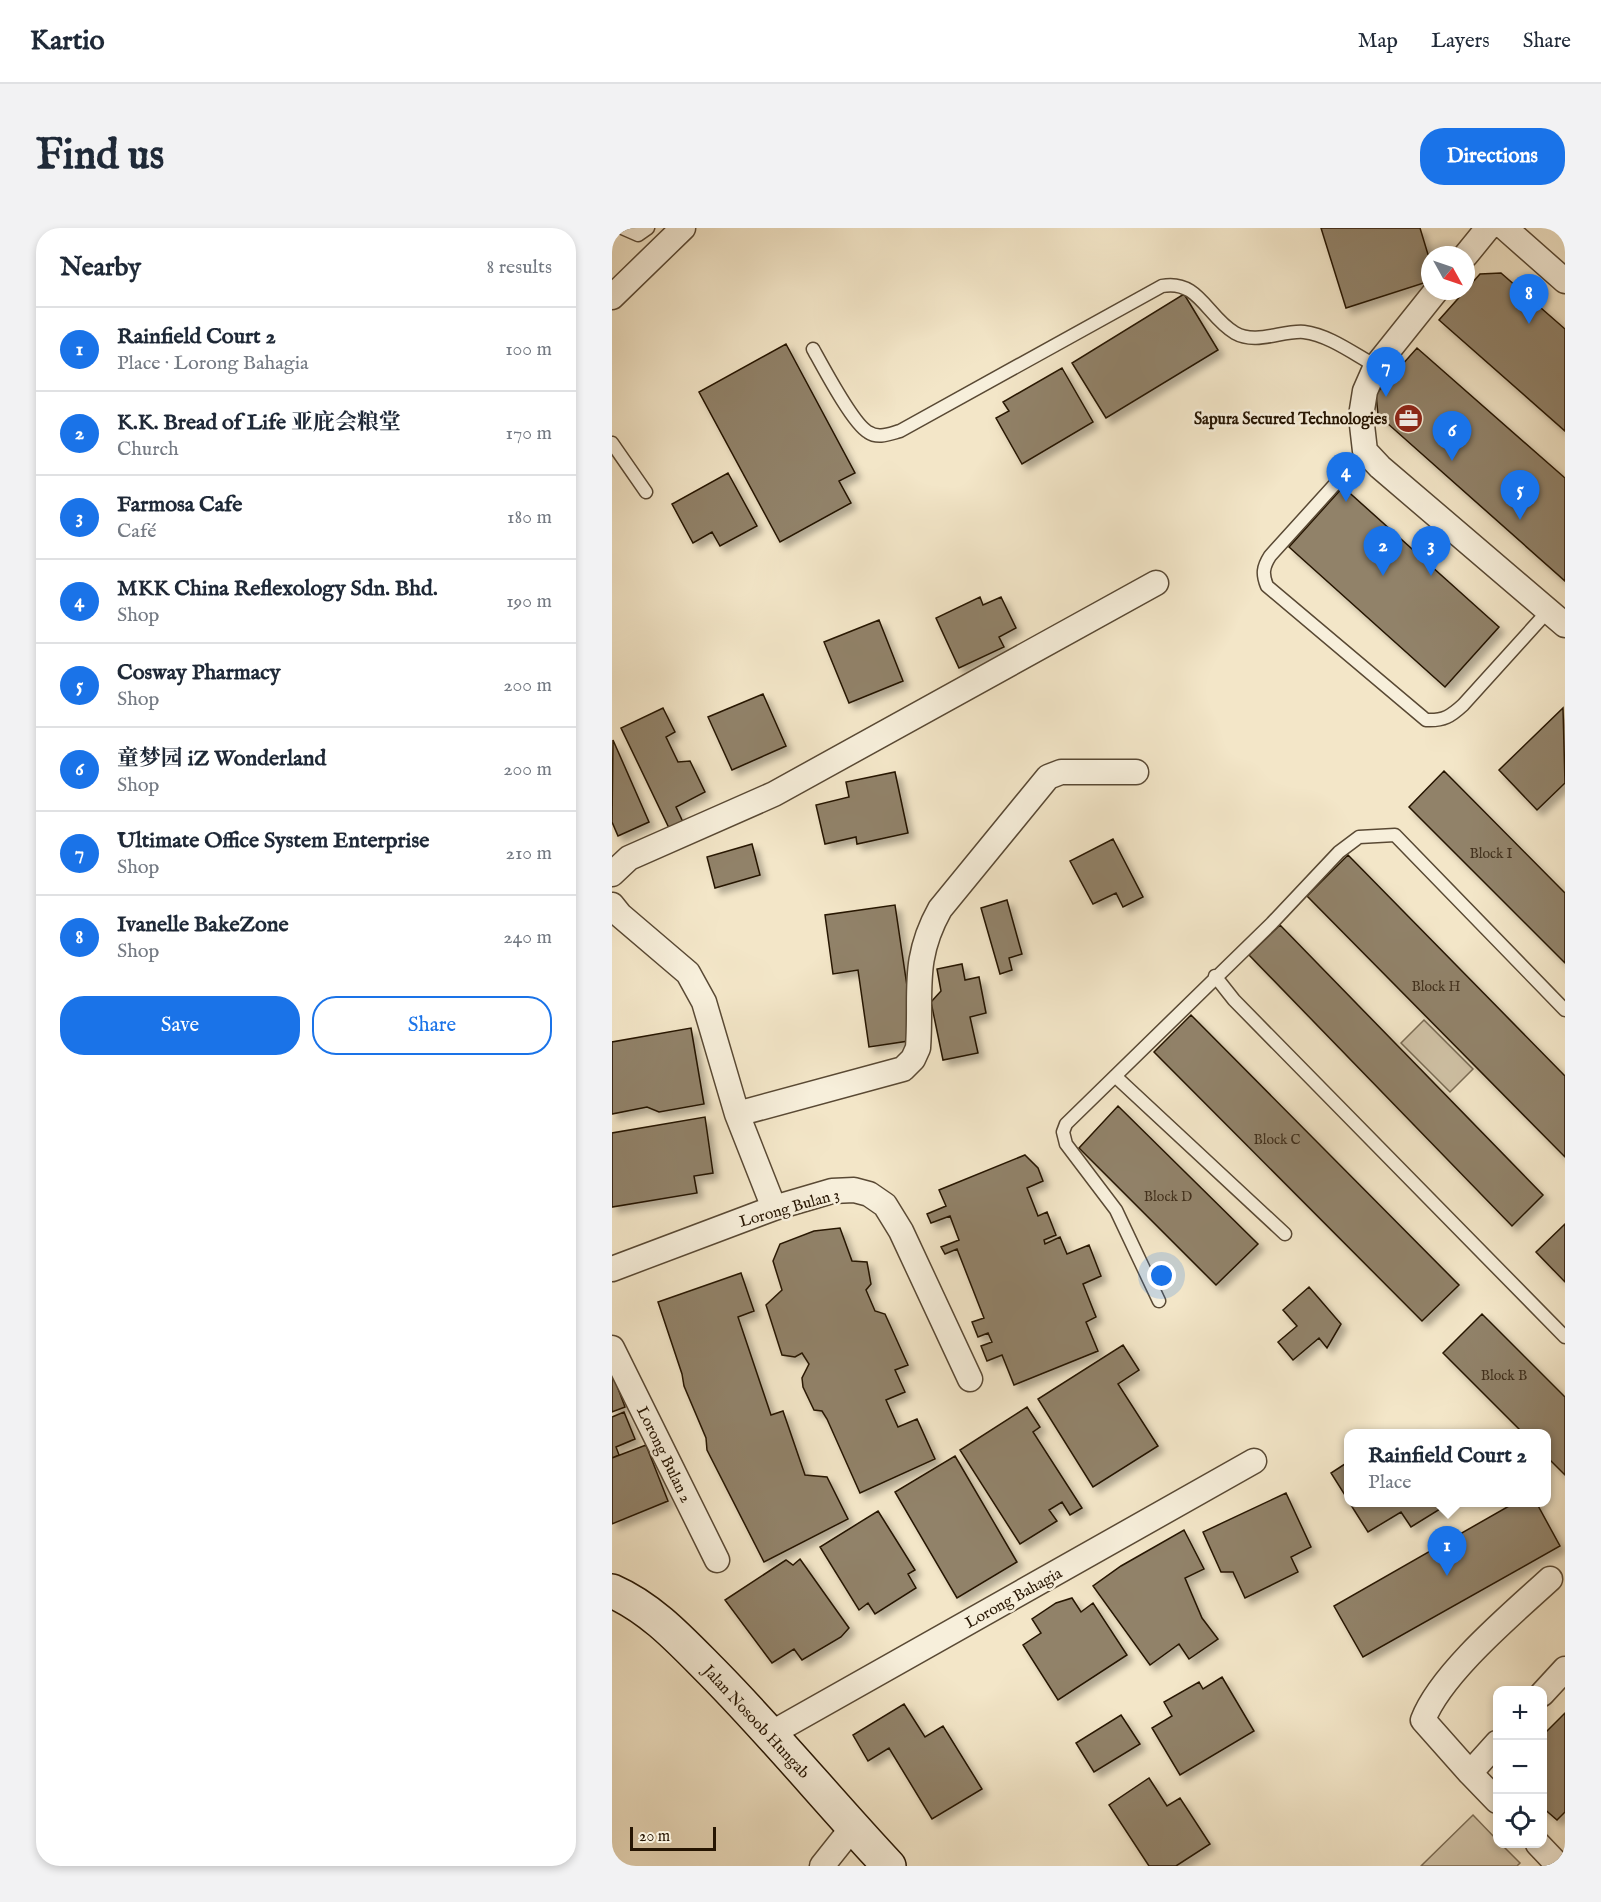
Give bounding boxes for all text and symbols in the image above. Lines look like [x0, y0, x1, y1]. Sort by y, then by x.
text: Kartio [30, 24, 105, 59]
text: Map [1358, 28, 1398, 55]
text: Layers [1431, 28, 1490, 55]
text: Share [1523, 28, 1571, 55]
button: Directions [1420, 128, 1565, 185]
text: Find us [36, 130, 164, 183]
north arrow [1421, 246, 1475, 300]
text: Nearby [60, 251, 141, 284]
text: 8 results [486, 255, 552, 280]
pin: 8 [1510, 274, 1548, 324]
text: Rainfield Court 2 [117, 323, 276, 351]
text: 1 [76, 337, 83, 362]
text: 100 m [505, 337, 552, 362]
pin: 7 [1366, 348, 1406, 397]
text: Place · Lorong Bahagia [117, 351, 309, 376]
office icon: Sapura Secured Technologies [1392, 402, 1424, 434]
text: K.K. Bread of Life 亚庇会粮堂 [117, 409, 401, 437]
place label: Sapura Secured Technologies [1194, 410, 1387, 430]
pin: 6 [1432, 412, 1472, 461]
text: 2 [75, 421, 84, 446]
text: 170 m [506, 421, 552, 446]
text: Church [117, 437, 179, 462]
pin: 4 [1326, 452, 1366, 502]
pin: 5 [1500, 470, 1540, 520]
text: Farmosa Cafe [117, 491, 242, 519]
text: 3 [76, 505, 83, 530]
text: 180 m [507, 505, 552, 530]
text: Café [117, 519, 156, 544]
pin: 2 [1364, 526, 1402, 576]
pin: 3 [1412, 526, 1450, 576]
text: MKK China Reflexology Sdn. Bhd. [117, 575, 438, 603]
text: 4 [75, 589, 84, 614]
text: 190 m [506, 589, 552, 614]
text: Shop [117, 603, 159, 628]
text: Cosway Pharmacy [117, 659, 280, 687]
text: 5 [76, 673, 83, 698]
text: 200 m [503, 673, 552, 698]
text: Shop [117, 687, 159, 712]
text: 童梦园 iZ Wonderland [117, 745, 326, 773]
text: 6 [75, 757, 84, 782]
text: 200 m [503, 757, 552, 782]
text: Shop [117, 773, 159, 798]
text: Ultimate Office System Enterprise [117, 827, 429, 855]
text: 7 [75, 841, 84, 866]
text: 210 m [506, 841, 552, 866]
house number: Block I [1469, 845, 1513, 863]
text: Shop [117, 855, 159, 880]
text: Ivanelle BakeZone [117, 911, 289, 939]
text: 8 [76, 925, 83, 950]
text: 240 m [503, 925, 552, 950]
text: Shop [117, 939, 159, 964]
house number: Block H [1411, 978, 1461, 996]
button: Save [60, 996, 300, 1055]
button: Share [312, 996, 552, 1055]
house number: Block C [1253, 1131, 1301, 1149]
street label: Lorong Bulan 3 [737, 1185, 842, 1233]
house number: Block D [1144, 1188, 1192, 1206]
your location [1147, 1261, 1176, 1290]
house number: Block B [1481, 1367, 1527, 1385]
street label: Lorong Bulan 2 [631, 1403, 695, 1506]
popup [1344, 1429, 1551, 1507]
text: Rainfield Court 2 [1368, 1442, 1527, 1470]
text: Place [1368, 1470, 1412, 1495]
pin: 1 [1428, 1526, 1466, 1576]
street label: Lorong Bahagia [962, 1564, 1066, 1634]
street label: Jalan Nosoob Hungab [696, 1660, 814, 1784]
map controls [1493, 1686, 1547, 1848]
button: + [1493, 1686, 1547, 1740]
button: − [1493, 1740, 1547, 1794]
button: locate [1493, 1794, 1547, 1848]
scale bar [630, 1824, 716, 1852]
text: 20 m [639, 1827, 670, 1847]

